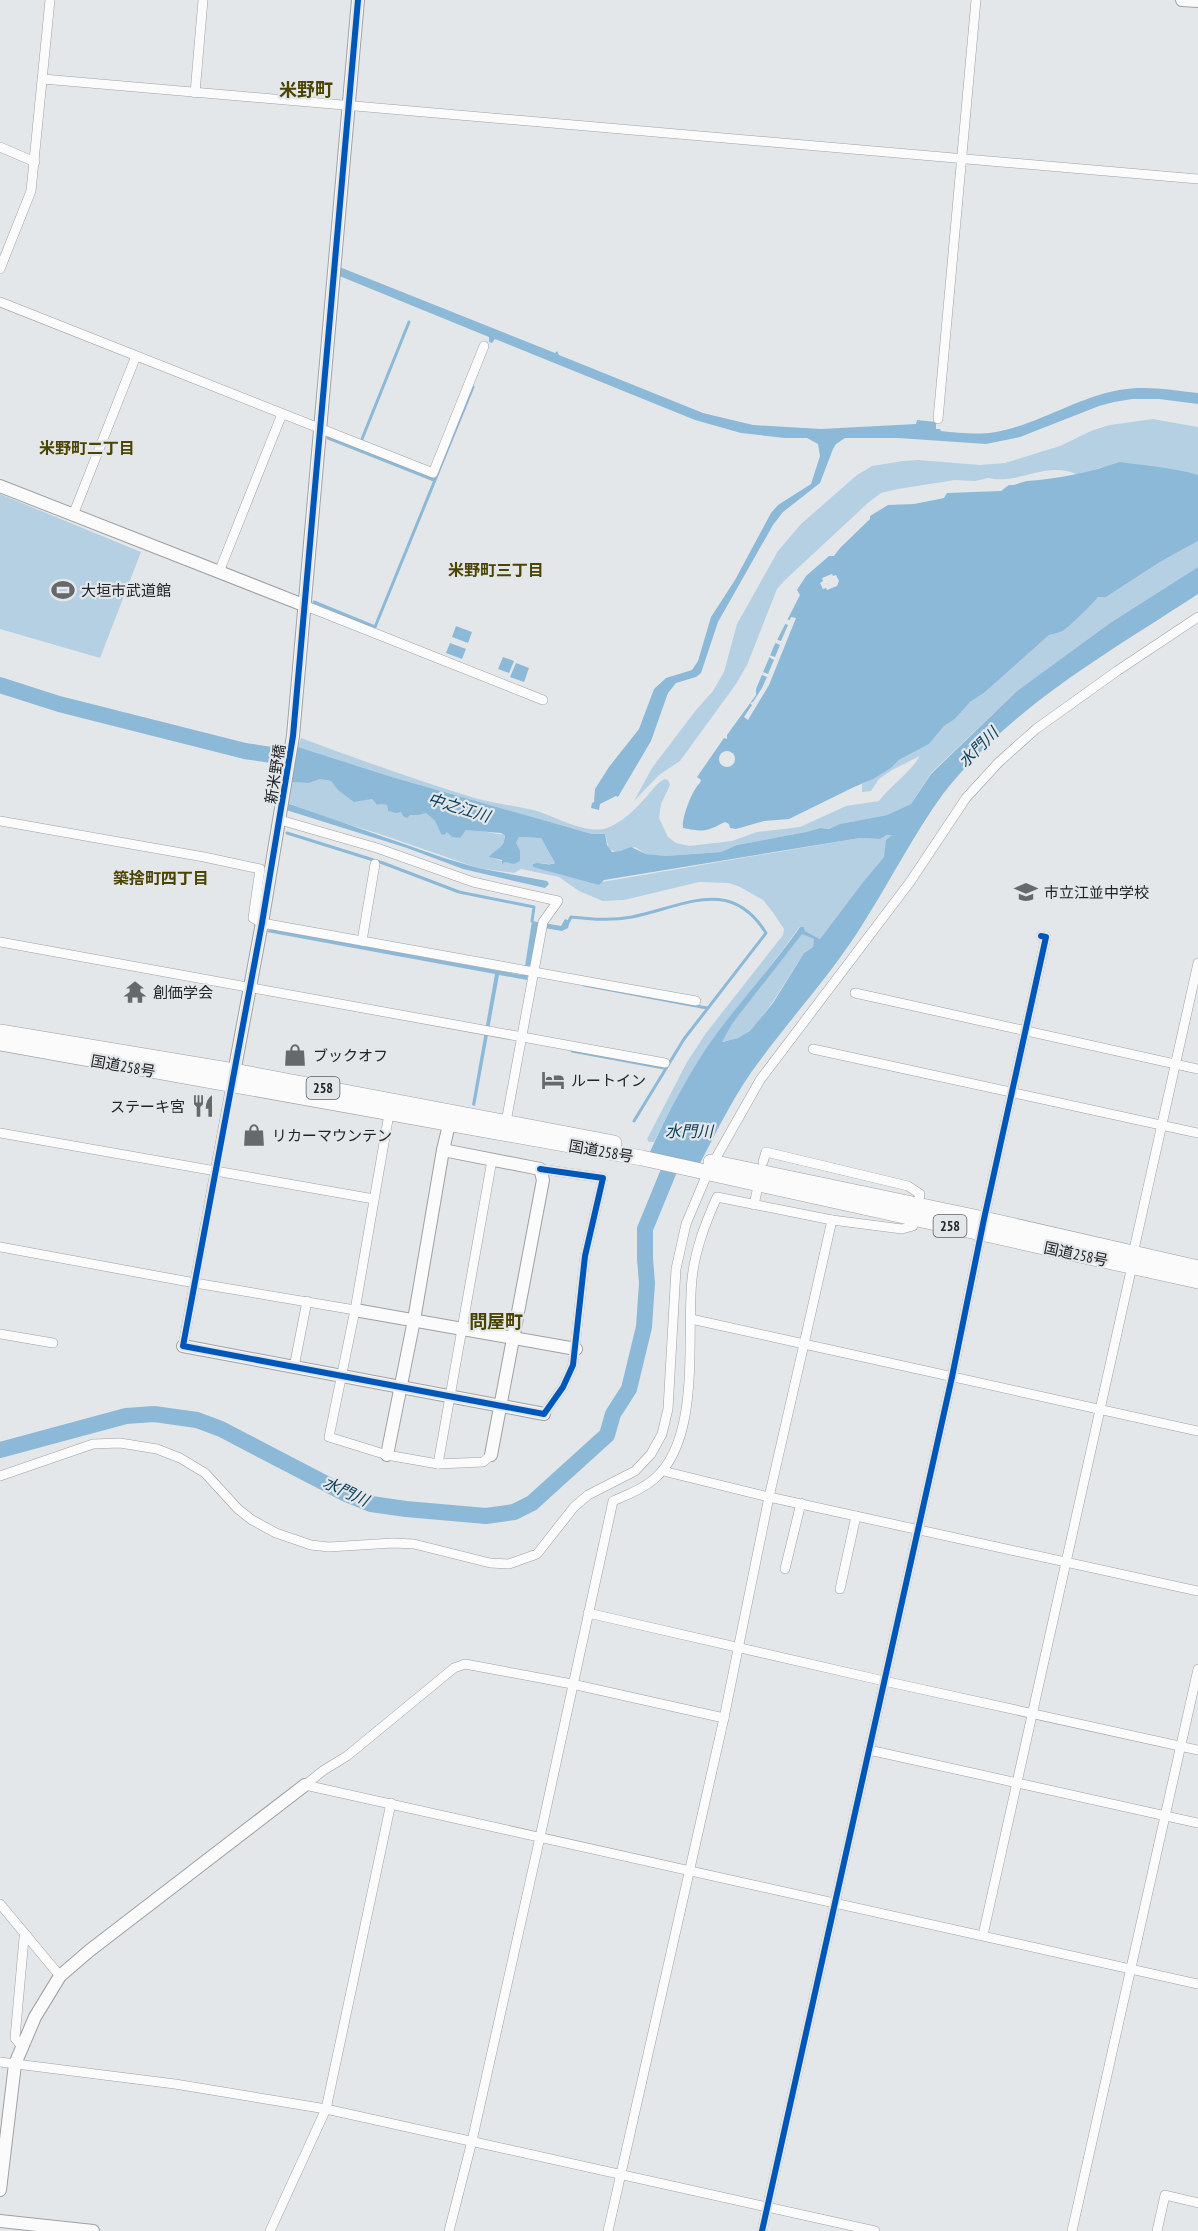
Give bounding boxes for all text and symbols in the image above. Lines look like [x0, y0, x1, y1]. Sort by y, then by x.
district label: 米野町 [279, 78, 333, 101]
district label: 米野町二丁目 [39, 438, 135, 458]
district label: 米野町三丁目 [448, 560, 544, 580]
sports icon: 大垣市武道館 [50, 577, 76, 603]
place label: 大垣市武道館 [81, 581, 171, 600]
water label: 水門川 [954, 722, 1003, 771]
street label: 新米野橋 [261, 743, 289, 805]
water label: 中之江川 [425, 788, 494, 827]
district label: 築捨町四丁目 [113, 868, 209, 888]
school or university icon: 市立江並中学校 [1013, 879, 1039, 905]
place label: 市立江並中学校 [1044, 883, 1149, 902]
temple icon: 創価学会 [122, 979, 148, 1005]
place label: 創価学会 [153, 983, 213, 1002]
shop icon: ブックオフ [282, 1042, 308, 1068]
place label: ブックオフ [313, 1046, 388, 1065]
street label: 国道258号 [89, 1051, 157, 1081]
hotel icon: ルートイン [540, 1067, 566, 1093]
place label: ルートイン [571, 1071, 646, 1090]
road number: 258 [306, 1077, 340, 1099]
restaurant icon: ステーキ宮 [190, 1093, 216, 1119]
place label: ステーキ宮 [110, 1097, 185, 1116]
water label: 水門川 [665, 1121, 715, 1141]
shop icon: リカーマウンテン [241, 1122, 267, 1148]
place label: リカーマウンテン [272, 1126, 392, 1145]
street label: 国道258号 [567, 1136, 635, 1166]
road number: 258 [934, 1215, 966, 1237]
street label: 国道258号 [1042, 1238, 1110, 1270]
district label: 問屋町 [469, 1310, 523, 1333]
water label: 水門川 [320, 1472, 374, 1511]

